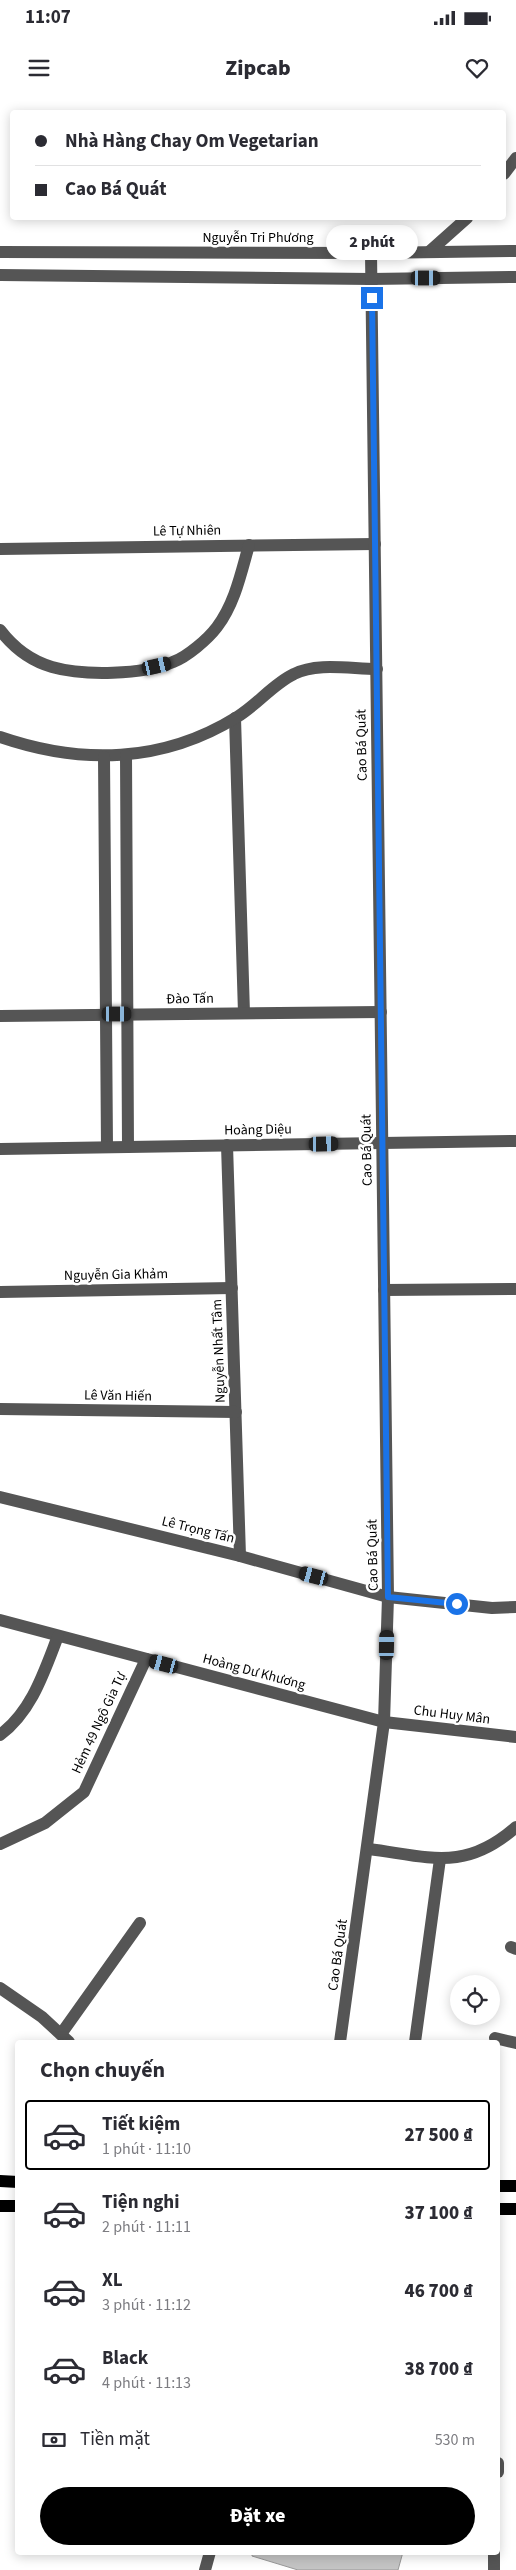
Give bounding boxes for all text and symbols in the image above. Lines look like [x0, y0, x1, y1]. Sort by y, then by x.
text: 11:07 [25, 4, 71, 31]
text: Zipcab [225, 52, 291, 84]
icon: menu [25, 54, 53, 82]
icon: heart [463, 54, 491, 82]
text: Nhà Hàng Chay Om Vegetarian [65, 128, 319, 155]
text: Cao Bá Quát [65, 176, 166, 203]
callout: 2 phút [326, 226, 418, 260]
street label: Nguyễn Tri Phương [202, 228, 314, 248]
text: 2 phút [349, 231, 395, 253]
car [411, 271, 441, 286]
route end [361, 287, 383, 309]
street label: Lê Tự Nhiên [153, 520, 221, 542]
car [140, 655, 173, 677]
street label: Cao Bá Quát [351, 709, 373, 781]
street label: Đào Tấn [166, 989, 214, 1009]
car [102, 1007, 132, 1022]
street label: Cao Bá Quát [356, 1114, 378, 1186]
street label: Hoàng Diệu [224, 1119, 292, 1141]
car [308, 1136, 339, 1152]
street label: Nguyễn Gia Khảm [64, 1264, 168, 1286]
street label: Nguyễn Nhất Tâm [207, 1299, 231, 1403]
street label: Lê Văn Hiến [84, 1385, 152, 1407]
street label: Lê Trọng Tấn [160, 1511, 236, 1549]
street label: Cao Bá Quát [362, 1519, 384, 1591]
car [297, 1565, 330, 1587]
route start [446, 1593, 468, 1615]
car [379, 1630, 394, 1660]
street label: Hoàng Dư Khương [200, 1649, 308, 1695]
car [147, 1653, 180, 1675]
street label: Hẻm 49 Ngô Gia Tự [67, 1669, 131, 1777]
street label: Chu Huy Mân [413, 1700, 491, 1730]
street label: Cao Bá Quát [323, 1918, 353, 1992]
map controls [450, 1975, 500, 2025]
button: locate [450, 1975, 500, 2025]
text: Chọn chuyến [40, 2054, 165, 2086]
text: Tiết kiệm [102, 2111, 180, 2138]
icon: car [42, 2113, 87, 2158]
text: 27 500 ₫ [405, 2122, 473, 2149]
text: 1 phút · 11:10 [102, 2138, 191, 2160]
text: Tiện nghi [102, 2189, 179, 2216]
icon: car [42, 2191, 87, 2236]
text: 37 100 ₫ [405, 2200, 473, 2227]
text: 2 phút · 11:11 [102, 2216, 191, 2238]
text: XL [102, 2267, 123, 2294]
icon: car [42, 2269, 87, 2314]
text: 46 700 ₫ [405, 2278, 473, 2305]
text: 3 phút · 11:12 [102, 2294, 191, 2316]
text: Black [102, 2345, 148, 2372]
icon: car [42, 2347, 87, 2392]
text: 38 700 ₫ [405, 2356, 473, 2383]
text: 4 phút · 11:13 [102, 2372, 191, 2394]
icon: cash [40, 2426, 68, 2454]
text: Tiền mặt [80, 2426, 150, 2453]
text: 530 m [435, 2429, 475, 2451]
button: Đặt xe [40, 2487, 475, 2545]

